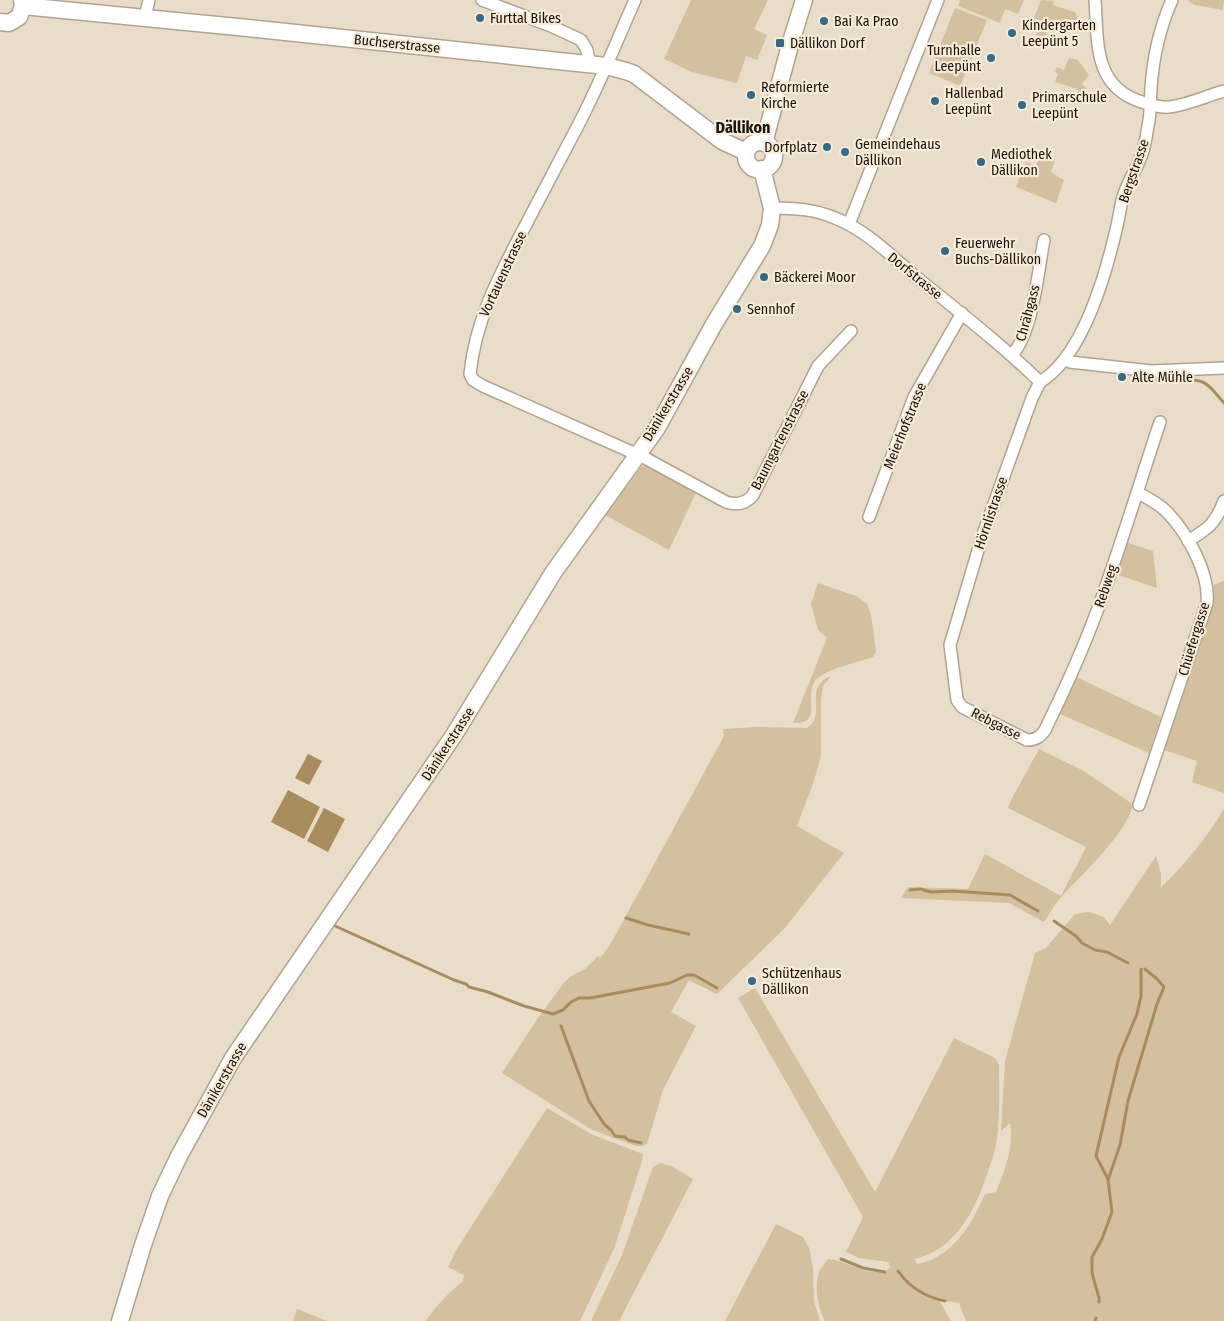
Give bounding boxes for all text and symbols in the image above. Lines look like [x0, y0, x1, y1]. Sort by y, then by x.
place label: Furttal Bikes [490, 10, 561, 27]
marker: Furttal Bikes [474, 12, 486, 24]
place label: Bai Ka Prao [834, 13, 899, 30]
marker: Bai Ka Prao [818, 15, 830, 27]
place label: Kindergarten Leepünt 5 [1022, 17, 1096, 50]
marker: Kindergarten Leepünt 5 [1006, 27, 1018, 39]
street label: Buchserstrasse [353, 31, 441, 57]
place label: Dällikon Dorf [790, 35, 866, 52]
marker: Dällikon Dorf [774, 37, 786, 49]
place label: Turnhalle Leepünt [927, 42, 981, 75]
marker: Turnhalle Leepünt [985, 52, 997, 64]
place label: Reformierte Kirche [761, 79, 829, 112]
place label: Hallenbad Leepünt [945, 85, 1004, 118]
marker: Reformierte Kirche [745, 89, 757, 101]
place label: Primarschule Leepünt [1032, 89, 1107, 122]
marker: Hallenbad Leepünt [929, 95, 941, 107]
marker: Primarschule Leepünt [1016, 99, 1028, 111]
district label: Dällikon [716, 118, 770, 137]
place label: Gemeindehaus Dällikon [855, 136, 941, 169]
street label: Bergstrasse [1115, 137, 1153, 205]
place label: Dorfplatz [764, 139, 817, 156]
marker: Dorfplatz [821, 141, 833, 153]
marker: Gemeindehaus Dällikon [839, 146, 851, 158]
place label: Mediothek Dällikon [991, 146, 1052, 179]
marker: Mediothek Dällikon [975, 156, 987, 168]
street label: Vortauenstrasse [476, 228, 530, 320]
place label: Feuerwehr Buchs-Dällikon [955, 235, 1041, 268]
marker: Feuerwehr Buchs-Dällikon [939, 245, 951, 257]
street label: Dorfstrasse [884, 249, 946, 303]
place label: Bäckerei Moor [774, 269, 856, 286]
marker: Bäckerei Moor [758, 271, 770, 283]
street label: Chrähgass [1012, 283, 1044, 343]
place label: Sennhof [747, 301, 796, 318]
marker: Sennhof [731, 303, 743, 315]
street label: Dänikerstrasse [639, 363, 697, 444]
place label: Alte Mühle [1132, 369, 1193, 386]
marker: Alte Mühle [1116, 371, 1128, 383]
street label: Meierhofstrasse [880, 380, 930, 472]
street label: Baumgartenstrasse [747, 387, 813, 493]
street label: Hörnlistrasse [971, 474, 1011, 552]
street label: Rebweg [1091, 562, 1121, 610]
street label: Chüefergasse [1175, 600, 1213, 678]
street label: Dänikerstrasse [418, 704, 478, 784]
street label: Rebgasse [968, 704, 1024, 744]
place label: Schützenhaus Dällikon [762, 965, 841, 998]
marker: Schützenhaus Dällikon [746, 975, 758, 987]
street label: Dänikerstrasse [194, 1039, 250, 1121]

